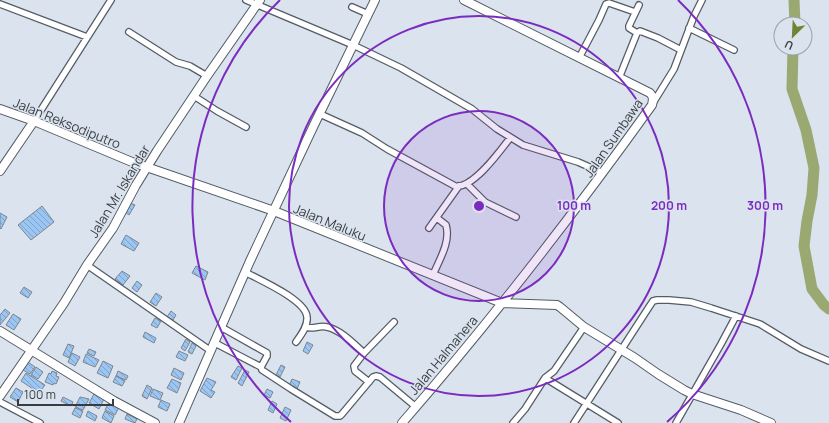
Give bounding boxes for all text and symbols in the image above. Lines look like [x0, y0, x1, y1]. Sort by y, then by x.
north arrow [773, 16, 813, 56]
text: U [782, 37, 795, 54]
street label: Jalan Reksodiputro [11, 93, 124, 153]
street label: Jalan Sumbawa [579, 95, 647, 181]
street label: Jalan Mr. Iskandar [84, 141, 154, 241]
text: 100 m [557, 197, 591, 214]
text: 200 m [651, 197, 687, 214]
text: 300 m [747, 197, 783, 214]
street label: Jalan Maluku [291, 199, 369, 245]
centre of rings [472, 199, 486, 213]
street label: Jalan Halmahera [405, 312, 481, 398]
scale bar [18, 381, 113, 407]
text: 100 m [24, 386, 56, 403]

